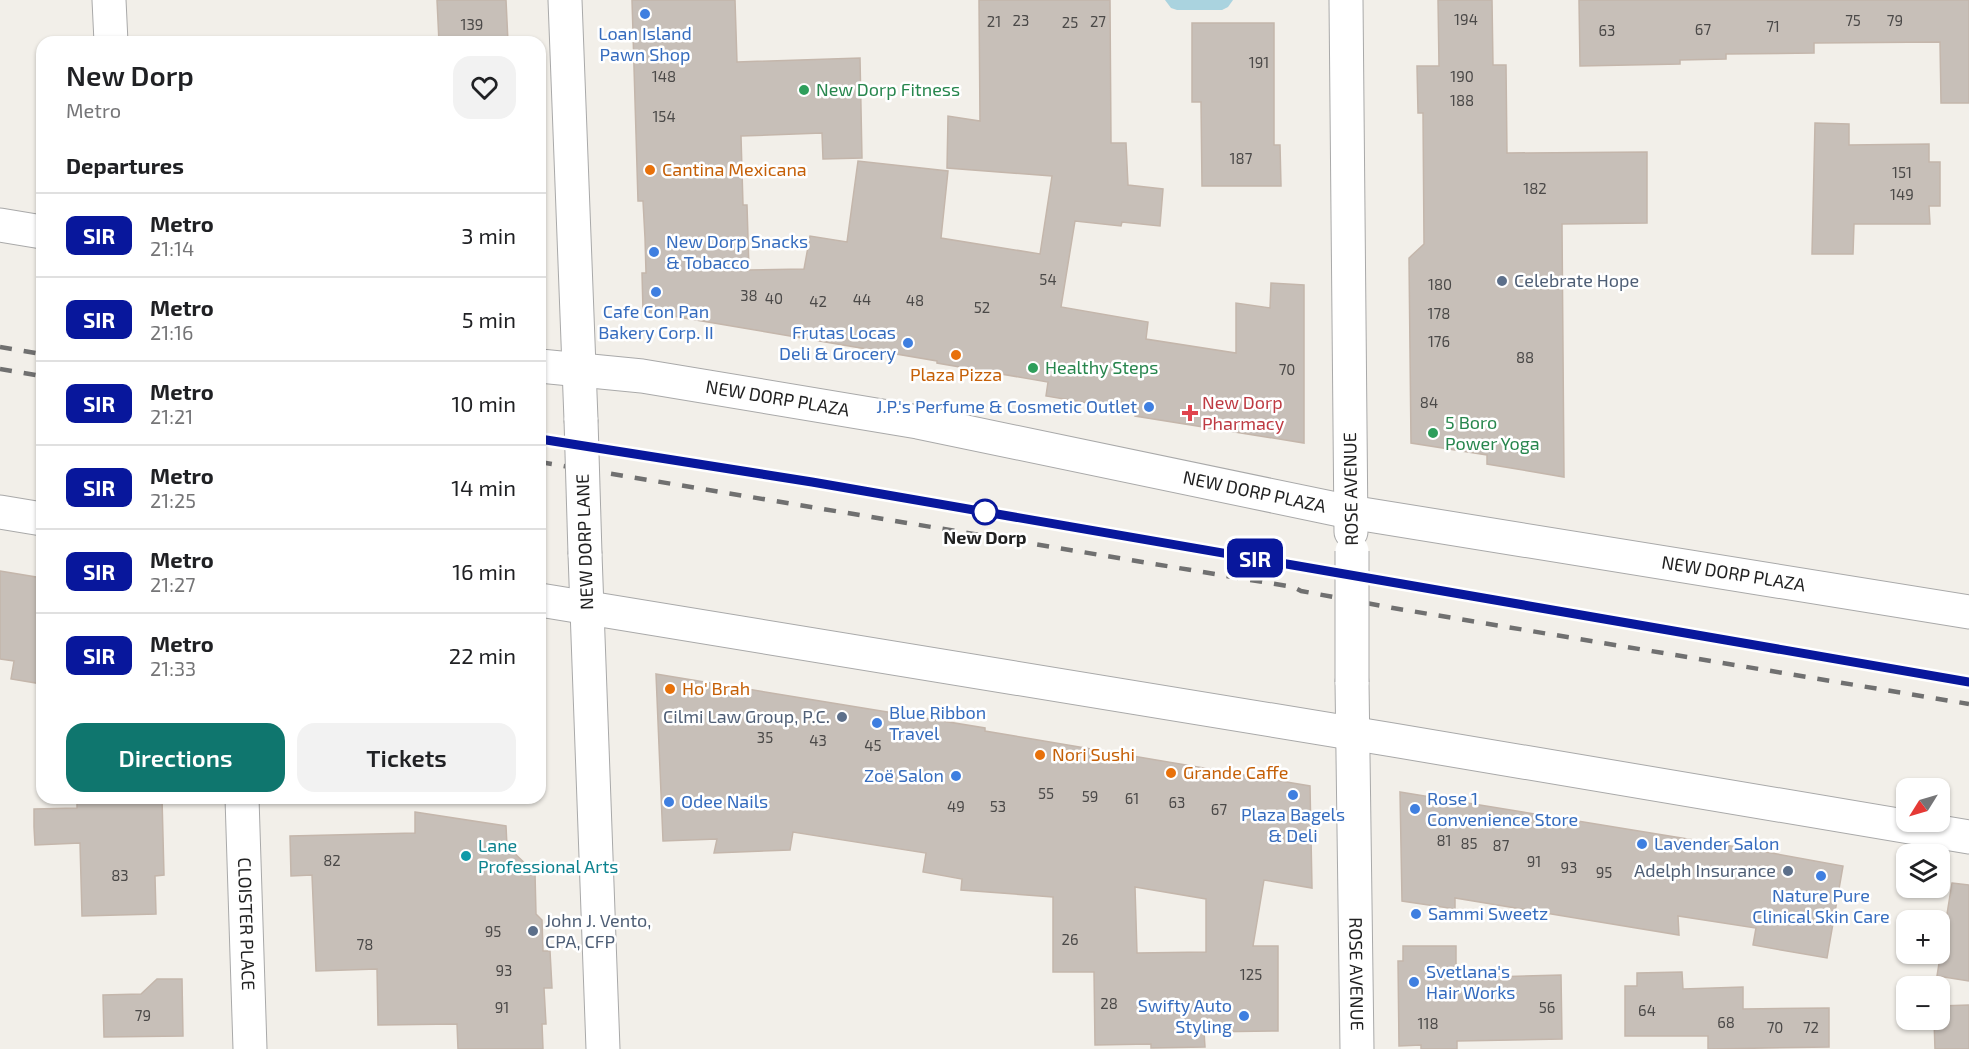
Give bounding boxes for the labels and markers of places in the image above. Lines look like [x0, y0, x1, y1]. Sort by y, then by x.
marker: Loan Island Pawn Shop [638, 7, 652, 21]
place label: Loan Island Pawn Shop [598, 22, 692, 65]
place label: New Dorp Fitness [816, 78, 960, 100]
marker: New Dorp Fitness [797, 83, 811, 97]
place label: Cantina Mexicana [662, 158, 807, 180]
marker: Cantina Mexicana [643, 163, 657, 177]
place label: New Dorp Snacks & Tobacco [666, 230, 808, 273]
marker: New Dorp Snacks & Tobacco [647, 245, 661, 259]
place label: Celebrate Hope [1514, 269, 1639, 291]
marker: Celebrate Hope [1495, 274, 1509, 288]
marker: Cafe Con Pan Bakery Corp. II [649, 285, 663, 299]
place label: Cafe Con Pan Bakery Corp. II [598, 300, 714, 343]
place label: Frutas Locas Deli & Grocery [779, 321, 896, 364]
marker: Frutas Locas Deli & Grocery [901, 336, 915, 350]
marker: Plaza Pizza [949, 348, 963, 362]
place label: Healthy Steps [1045, 356, 1158, 378]
marker: Healthy Steps [1026, 361, 1040, 375]
place label: Plaza Pizza [910, 363, 1002, 385]
place label: New Dorp Pharmacy [1202, 391, 1285, 434]
place label: J.P.'s Perfume & Cosmetic Outlet [876, 395, 1137, 417]
marker: J.P.'s Perfume & Cosmetic Outlet [1142, 400, 1156, 414]
marker: New Dorp Pharmacy [1183, 406, 1197, 420]
place label: 5 Boro Power Yoga [1445, 411, 1540, 454]
marker: 5 Boro Power Yoga [1426, 426, 1440, 440]
marker: New Dorp [972, 499, 998, 525]
place label: New Dorp [943, 526, 1027, 548]
place label: Ho' Brah [682, 677, 750, 699]
marker: Ho' Brah [663, 682, 677, 696]
place label: Blue Ribbon Travel [889, 701, 986, 744]
place label: Cilmi Law Group, P.C. [663, 705, 830, 727]
marker: Cilmi Law Group, P.C. [835, 710, 849, 724]
marker: Blue Ribbon Travel [870, 716, 884, 730]
place label: Nori Sushi [1052, 743, 1135, 765]
marker: Nori Sushi [1033, 748, 1047, 762]
place label: Grande Caffe [1183, 761, 1288, 783]
place label: Zoë Salon [864, 764, 944, 786]
marker: Grande Caffe [1164, 766, 1178, 780]
marker: Zoë Salon [949, 769, 963, 783]
place label: Rose 1 Convenience Store [1427, 787, 1578, 830]
marker: Plaza Bagels & Deli [1286, 788, 1300, 802]
place label: Odee Nails [681, 790, 768, 812]
marker: Odee Nails [662, 795, 676, 809]
marker: Rose 1 Convenience Store [1408, 802, 1422, 816]
place label: Plaza Bagels & Deli [1241, 803, 1345, 846]
place label: Lavender Salon [1654, 832, 1780, 854]
place label: Lane Professional Arts [478, 834, 618, 877]
marker: Lavender Salon [1635, 837, 1649, 851]
marker: Lane Professional Arts [459, 849, 473, 863]
place label: Adelph Insurance [1634, 859, 1776, 881]
marker: Adelph Insurance [1781, 864, 1795, 878]
marker: Nature Pure Clinical Skin Care [1814, 869, 1828, 883]
place label: Nature Pure Clinical Skin Care [1752, 884, 1890, 927]
place label: Sammi Sweetz [1428, 902, 1548, 924]
marker: Sammi Sweetz [1409, 907, 1423, 921]
place label: John J. Vento, CPA, CFP [545, 909, 651, 952]
marker: John J. Vento, CPA, CFP [526, 924, 540, 938]
place label: Svetlana's Hair Works [1426, 960, 1515, 1003]
marker: Svetlana's Hair Works [1407, 975, 1421, 989]
place label: Swifty Auto Styling [1138, 994, 1232, 1037]
marker: Swifty Auto Styling [1237, 1009, 1251, 1023]

